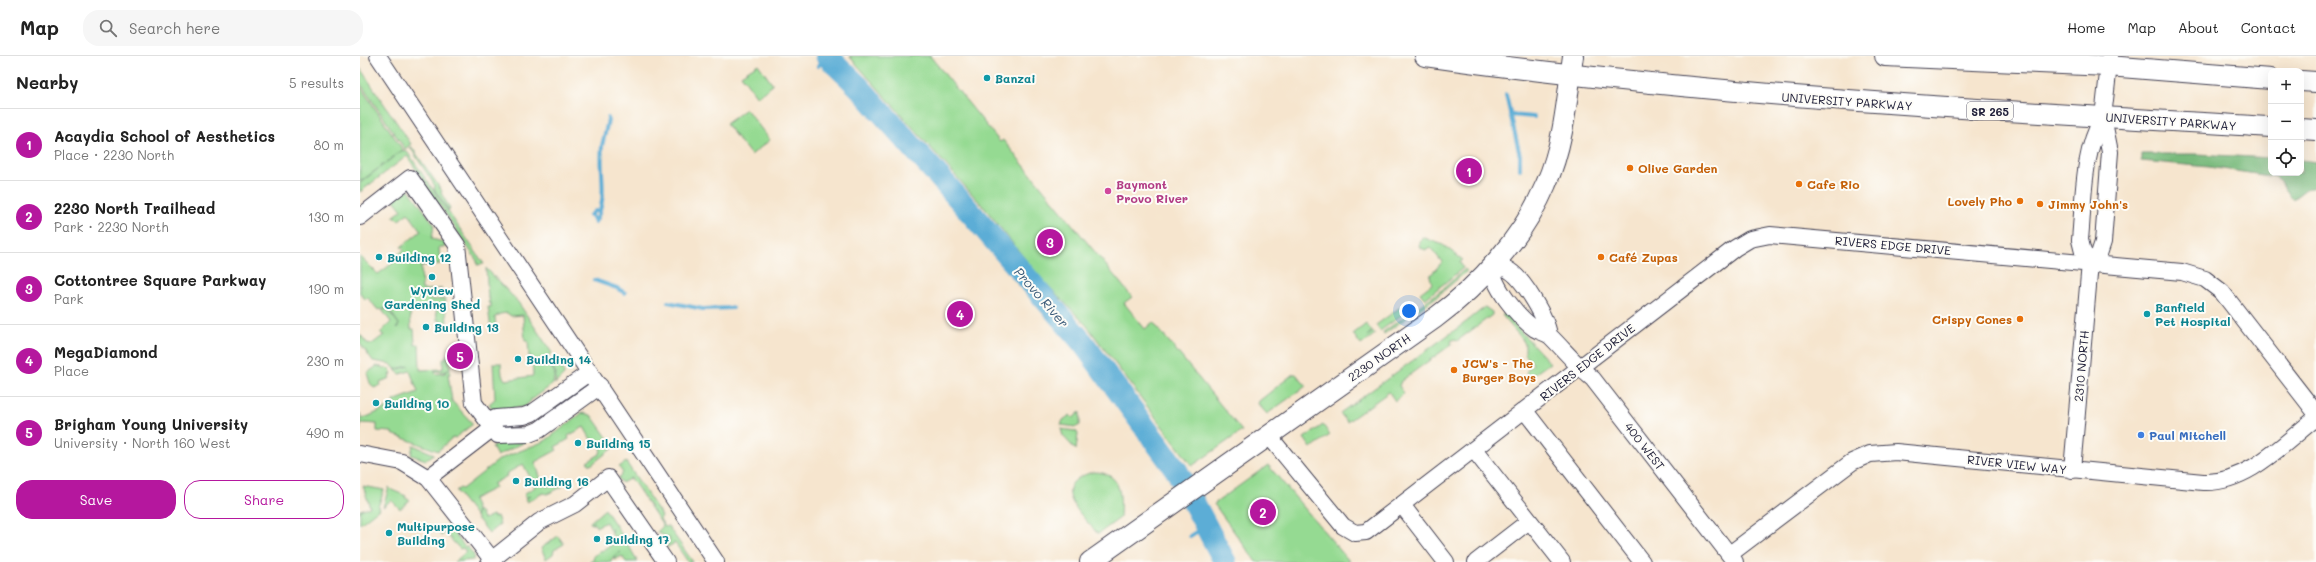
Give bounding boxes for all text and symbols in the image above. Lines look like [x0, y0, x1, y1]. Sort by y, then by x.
search box [83, 10, 363, 46]
text: Map [20, 15, 59, 40]
icon: search [97, 17, 119, 39]
text: Search here [129, 18, 220, 38]
text: Home [2067, 18, 2105, 37]
text: Map [2127, 18, 2156, 37]
text: About [2178, 18, 2219, 37]
text: Contact [2241, 18, 2296, 37]
map controls [2268, 68, 2304, 176]
button: + [2268, 68, 2304, 104]
place label: Banzai [995, 70, 1036, 86]
text: Nearby [16, 71, 78, 93]
marker: Banzai [982, 73, 992, 83]
text: 5 results [289, 74, 344, 91]
street label: UNIVERSITY PARKWAY [1781, 88, 1913, 114]
road number: SR 265 [1967, 102, 2013, 120]
button: − [2268, 104, 2304, 140]
street label: UNIVERSITY PARKWAY [2105, 108, 2237, 134]
text: Acaydia School of Aesthetics [54, 126, 275, 146]
text: 1 [26, 136, 32, 153]
text: 80 m [314, 136, 344, 153]
button: locate [2268, 140, 2304, 176]
text: Place · 2230 North [54, 146, 174, 163]
pin: 1 [1456, 156, 1482, 186]
place label: Olive Garden [1638, 160, 1718, 176]
marker: Olive Garden [1625, 163, 1635, 173]
place label: Baymont Provo River [1116, 176, 1188, 206]
place label: Cafe Rio [1807, 176, 1860, 192]
marker: Cafe Rio [1794, 179, 1804, 189]
marker: Baymont Provo River [1103, 186, 1113, 196]
place label: Lovely Pho [1948, 193, 2012, 209]
marker: Lovely Pho [2015, 196, 2025, 206]
place label: Jimmy John's [2048, 196, 2128, 212]
text: 2230 North Trailhead [54, 198, 215, 218]
marker: Jimmy John's [2035, 199, 2045, 209]
text: 2 [25, 208, 33, 225]
text: 130 m [308, 208, 344, 225]
text: Park · 2230 North [54, 218, 169, 235]
pin: 3 [1037, 227, 1063, 257]
street label: RIVERS EDGE DRIVE [1834, 232, 1952, 258]
place label: Building 12 [387, 249, 452, 265]
place label: Café Zupas [1609, 249, 1678, 265]
marker: Building 12 [374, 252, 384, 262]
marker: Café Zupas [1596, 252, 1606, 262]
water label: Provo River [1011, 263, 1073, 331]
text: Cottontree Square Parkway [54, 270, 266, 290]
marker: Wyview Gardening Shed [427, 272, 437, 282]
text: 3 [25, 280, 33, 297]
text: 190 m [308, 280, 344, 297]
place label: Wyview Gardening Shed [384, 282, 480, 312]
text: Park [54, 290, 83, 307]
pin: 4 [947, 299, 973, 329]
place label: Banfield Pet Hospital [2155, 299, 2231, 329]
your location [1399, 301, 1419, 321]
marker: Banfield Pet Hospital [2142, 309, 2152, 319]
place label: Crispy Cones [1932, 311, 2012, 327]
marker: Crispy Cones [2015, 314, 2025, 324]
place label: Building 13 [434, 319, 499, 335]
street label: RIVERS EDGE DRIVE [1536, 320, 1638, 404]
marker: Building 13 [421, 322, 431, 332]
street label: 2230 NORTH [1345, 330, 1413, 384]
street label: 2310 NORTH [2070, 330, 2092, 402]
pin: 5 [447, 341, 473, 371]
text: MegaDiamond [54, 342, 157, 362]
place label: Building 14 [526, 351, 592, 367]
text: 4 [25, 352, 33, 369]
text: 230 m [307, 352, 344, 369]
marker: Building 14 [513, 354, 523, 364]
place label: JCW's - The Burger Boys [1462, 355, 1536, 385]
text: Place [54, 362, 89, 379]
marker: JCW's - The Burger Boys [1449, 365, 1459, 375]
place label: Building 10 [384, 395, 450, 411]
marker: Building 10 [371, 398, 381, 408]
text: Brigham Young University [54, 414, 248, 434]
street label: 400 WEST [1621, 419, 1669, 473]
text: 5 [25, 424, 33, 441]
text: 490 m [306, 424, 344, 441]
place label: Paul Mitchell [2149, 427, 2226, 443]
marker: Paul Mitchell [2136, 430, 2146, 440]
text: University · North 160 West [54, 434, 230, 451]
place label: Building 15 [586, 435, 651, 451]
marker: Building 15 [573, 438, 583, 448]
street label: RIVER VIEW WAY [1966, 451, 2068, 477]
place label: Building 16 [524, 473, 589, 489]
marker: Building 16 [511, 476, 521, 486]
button: Save [16, 480, 176, 519]
button: Share [184, 480, 344, 519]
pin: 2 [1250, 497, 1276, 527]
place label: Multipurpose Building [397, 518, 475, 548]
marker: Multipurpose Building [384, 528, 394, 538]
place label: Building 17 [605, 531, 670, 547]
marker: Building 17 [592, 534, 602, 544]

